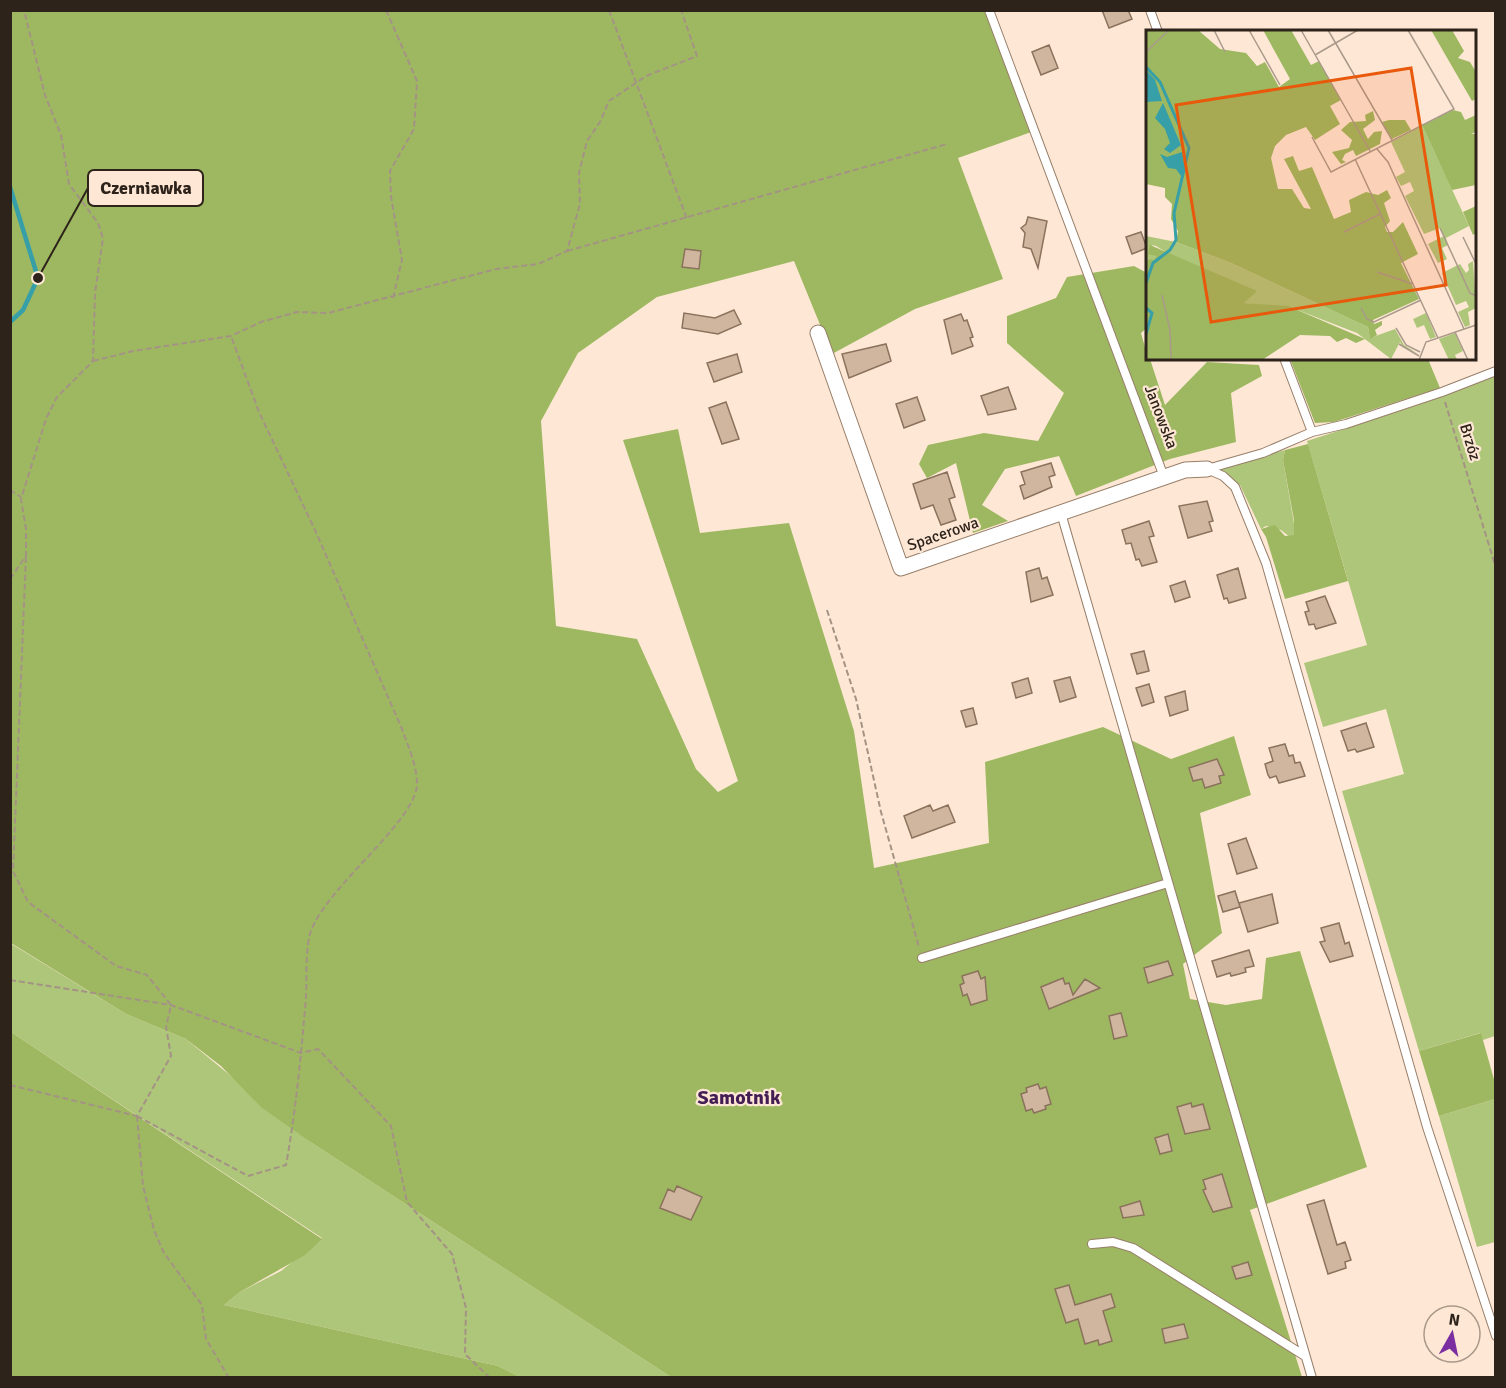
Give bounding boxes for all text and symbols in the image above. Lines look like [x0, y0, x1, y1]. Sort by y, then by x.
inset map [1146, 30, 1476, 360]
callout: Czerniawka [88, 170, 203, 206]
text: Czerniawka [100, 177, 192, 199]
street label: Janowska [1140, 382, 1182, 452]
street label: Brzóz [1455, 421, 1485, 463]
street label: Spacerowa [905, 512, 981, 556]
district label: Samotnik [698, 1085, 781, 1110]
north arrow [1422, 1304, 1482, 1364]
text: N [1447, 1309, 1461, 1331]

